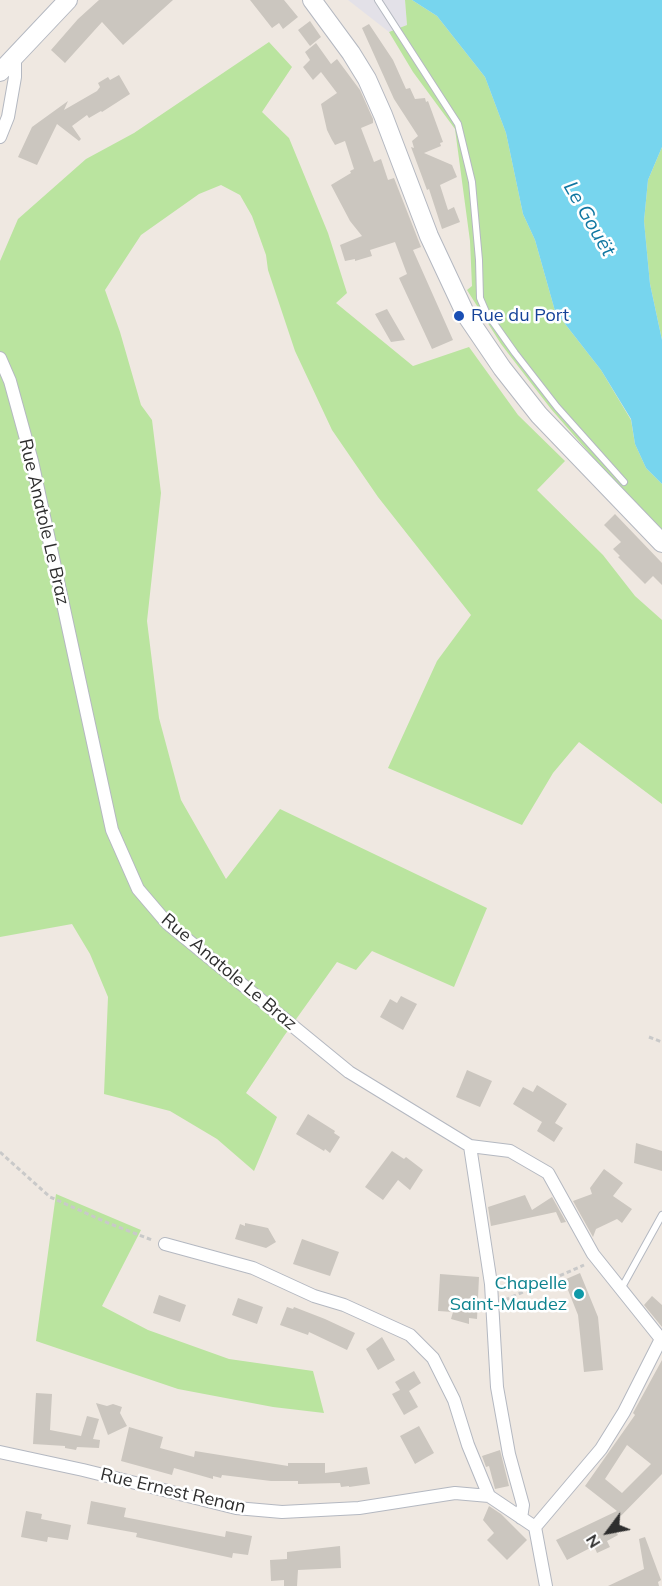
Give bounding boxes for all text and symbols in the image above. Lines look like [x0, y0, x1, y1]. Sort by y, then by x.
water label: Le Gouët [558, 177, 620, 261]
place label: Rue du Port [471, 305, 569, 327]
marker: Rue du Port [452, 309, 466, 323]
street label: Rue Anatole Le Braz [14, 437, 74, 607]
street label: Rue Anatole Le Braz [157, 909, 301, 1035]
place label: Chapelle Saint-Maudez [450, 1273, 567, 1316]
marker: Chapelle Saint-Maudez [572, 1287, 586, 1301]
street label: Rue Ernest Renan [98, 1464, 248, 1518]
north arrow [578, 1502, 638, 1562]
text: N [581, 1531, 604, 1552]

